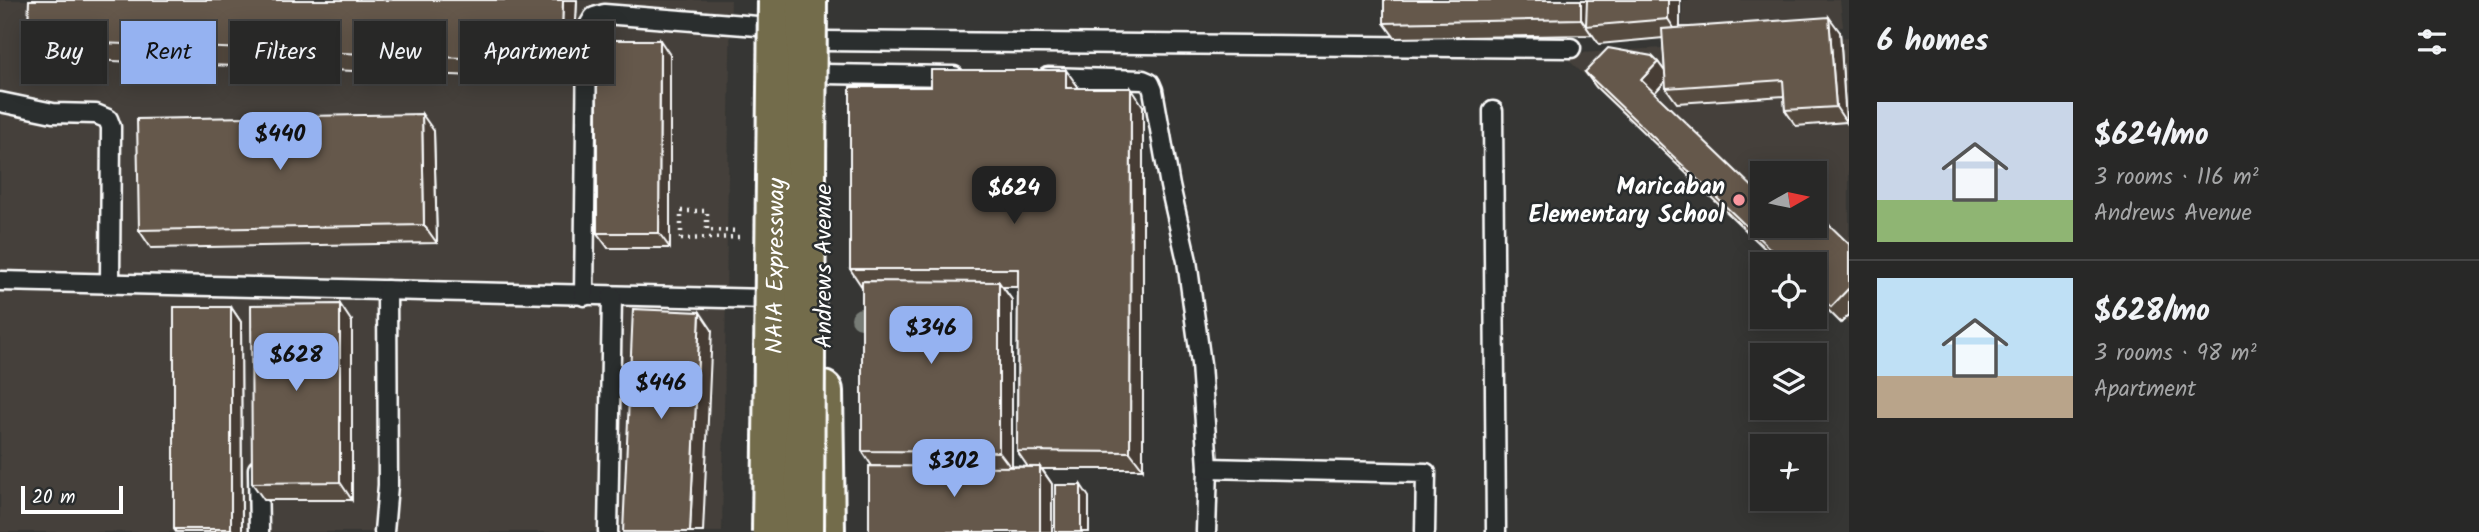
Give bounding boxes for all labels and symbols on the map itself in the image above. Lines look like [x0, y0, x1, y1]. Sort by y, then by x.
pin: $440 [239, 113, 321, 172]
north arrow [1750, 161, 1827, 238]
pin: $624 [973, 166, 1055, 226]
place label: Maricaban Elementary School [1529, 168, 1726, 235]
street label: NAIA Expressway [756, 177, 797, 354]
street label: Andrews Avenue [805, 183, 844, 348]
marker: Maricaban Elementary School [1731, 192, 1747, 208]
pin: $346 [890, 306, 972, 366]
pin: $628 [255, 334, 337, 393]
pin: $446 [620, 362, 702, 421]
pin: $302 [913, 440, 995, 499]
scale bar [21, 483, 122, 515]

